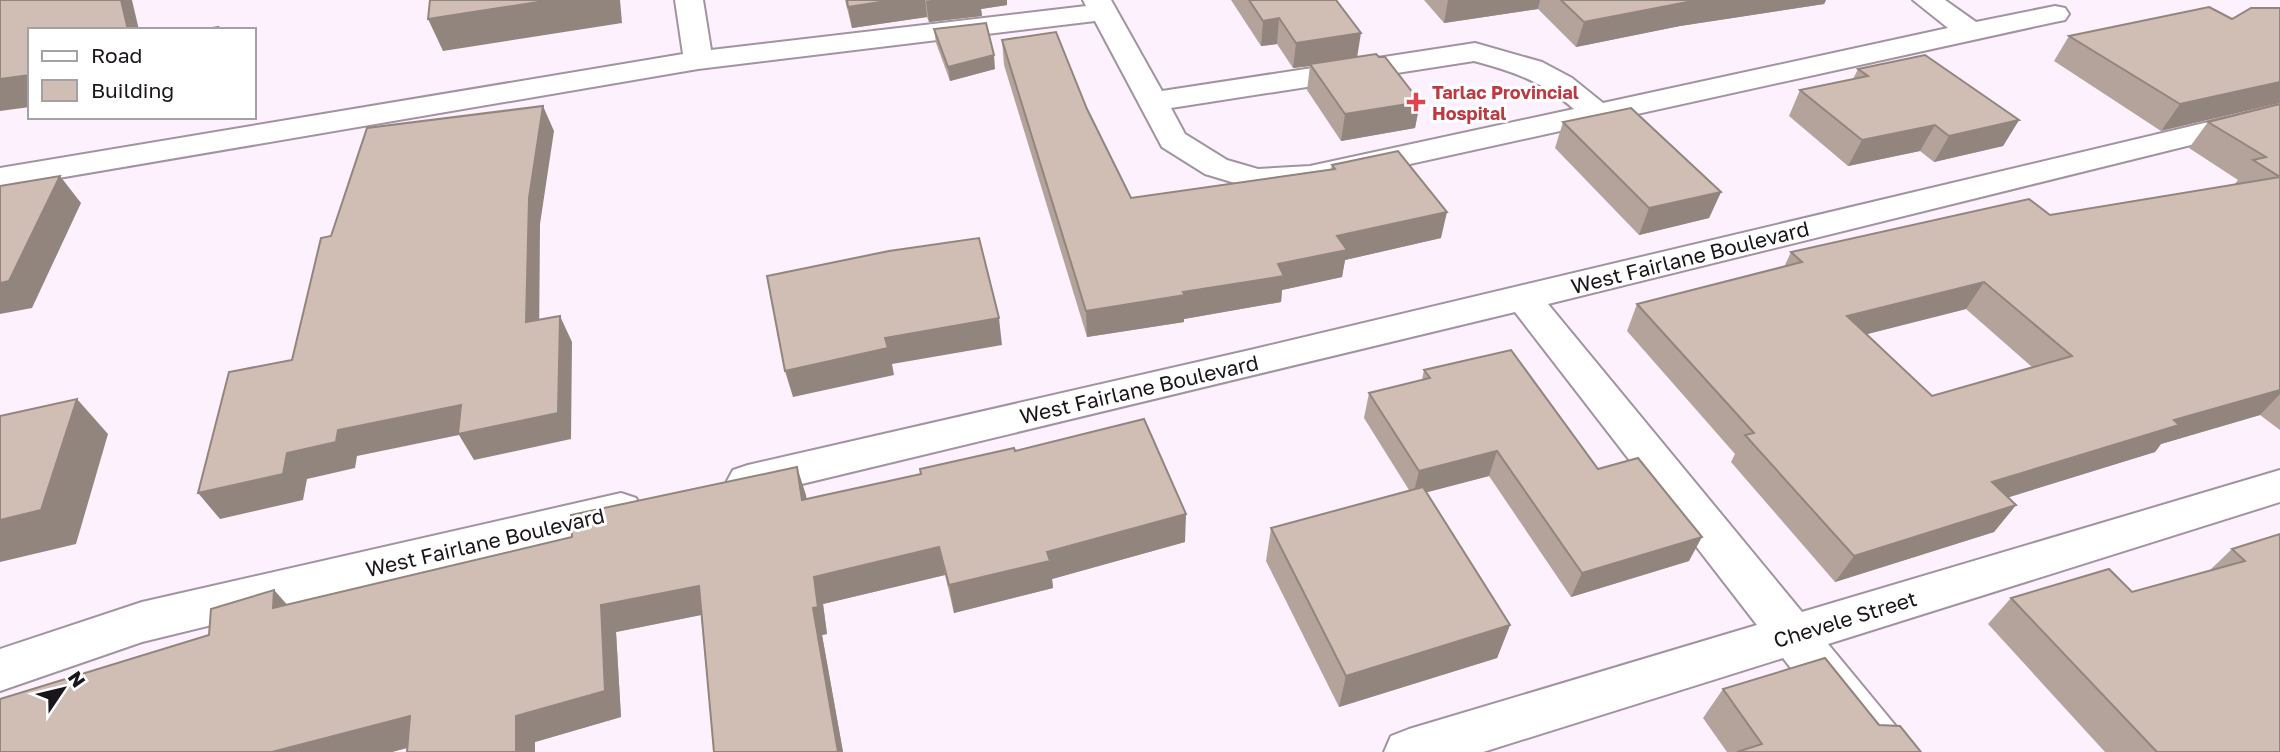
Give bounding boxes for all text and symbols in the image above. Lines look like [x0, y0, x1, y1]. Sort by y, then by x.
legend [28, 28, 256, 119]
text: Road [91, 42, 142, 68]
text: Building [91, 77, 174, 103]
place label: Tarlac Provincial Hospital [1432, 81, 1579, 124]
marker: Tarlac Provincial Hospital [1406, 92, 1426, 112]
street label: West Fairlane Boulevard [1568, 215, 1812, 299]
street label: West Fairlane Boulevard [1017, 349, 1261, 429]
street label: West Fairlane Boulevard [363, 502, 607, 582]
street label: Chevele Street [1770, 585, 1920, 653]
north arrow [28, 654, 98, 724]
text: N [64, 666, 91, 691]

